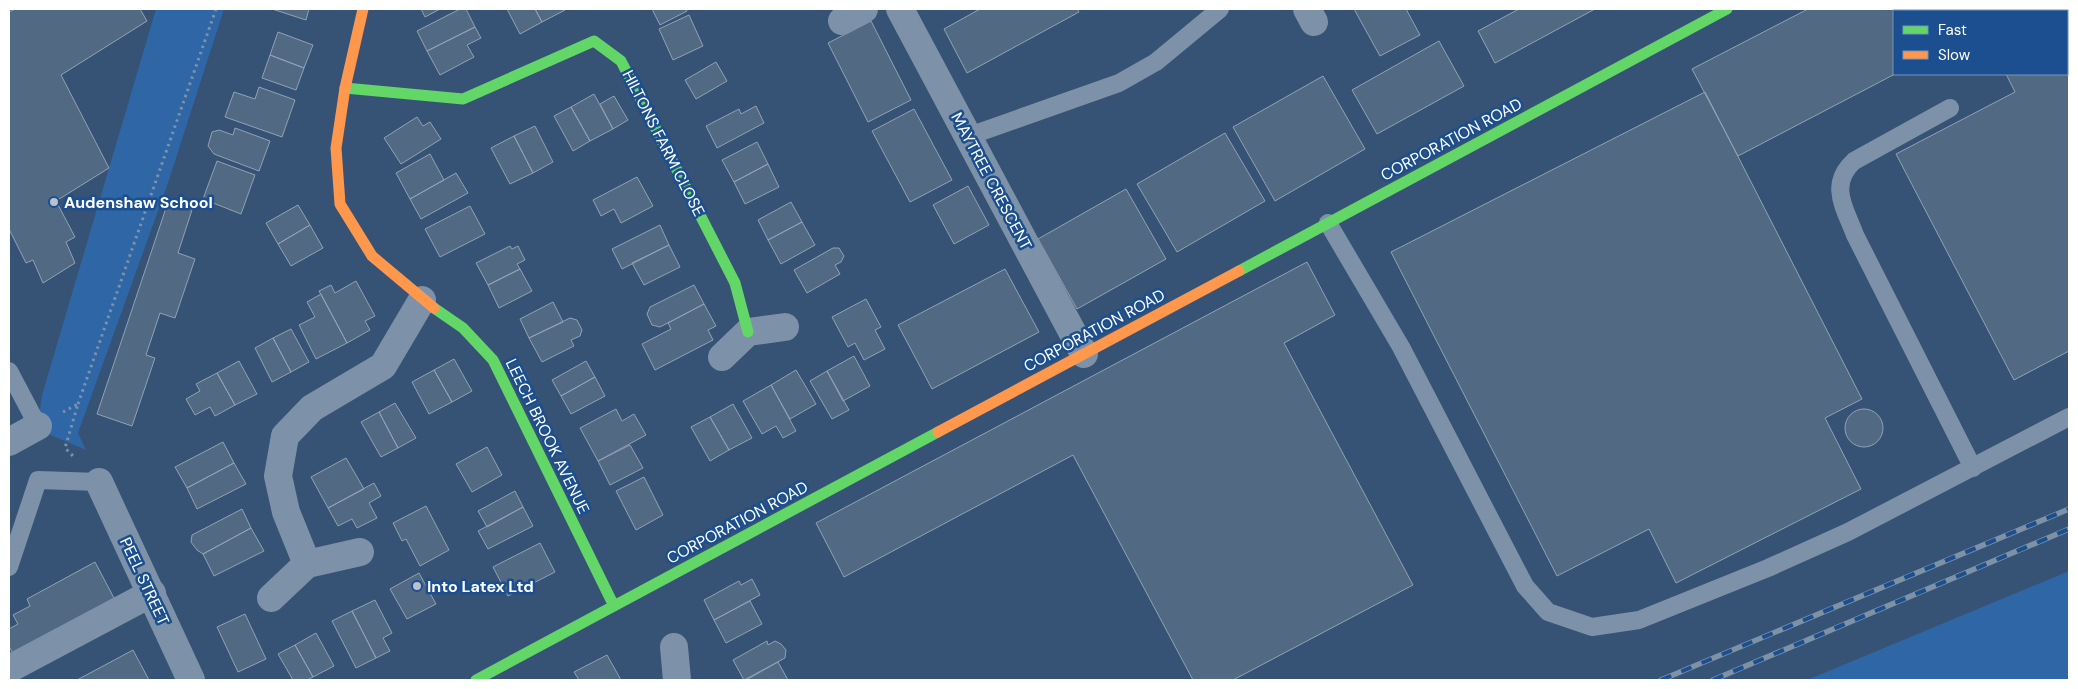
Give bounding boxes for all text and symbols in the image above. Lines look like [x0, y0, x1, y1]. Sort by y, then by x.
legend [1893, 10, 2068, 75]
text: Fast [1938, 20, 1967, 40]
text: Slow [1938, 45, 1971, 65]
street label: HILTONS FARM CLOSE [618, 67, 710, 220]
street label: CORPORATION ROAD [1377, 93, 1525, 186]
street label: MAYTREE CRESCENT [946, 109, 1037, 254]
place label: Audenshaw School [64, 192, 213, 213]
marker: Audenshaw School [48, 196, 60, 208]
street label: CORPORATION ROAD [1020, 284, 1168, 377]
street label: LEECH BROOK AVENUE [501, 355, 594, 517]
street label: CORPORATION ROAD [663, 476, 811, 569]
street label: PEEL STREET [115, 534, 174, 629]
place label: Into Latex Ltd [427, 576, 534, 597]
marker: Into Latex Ltd [411, 580, 423, 592]

